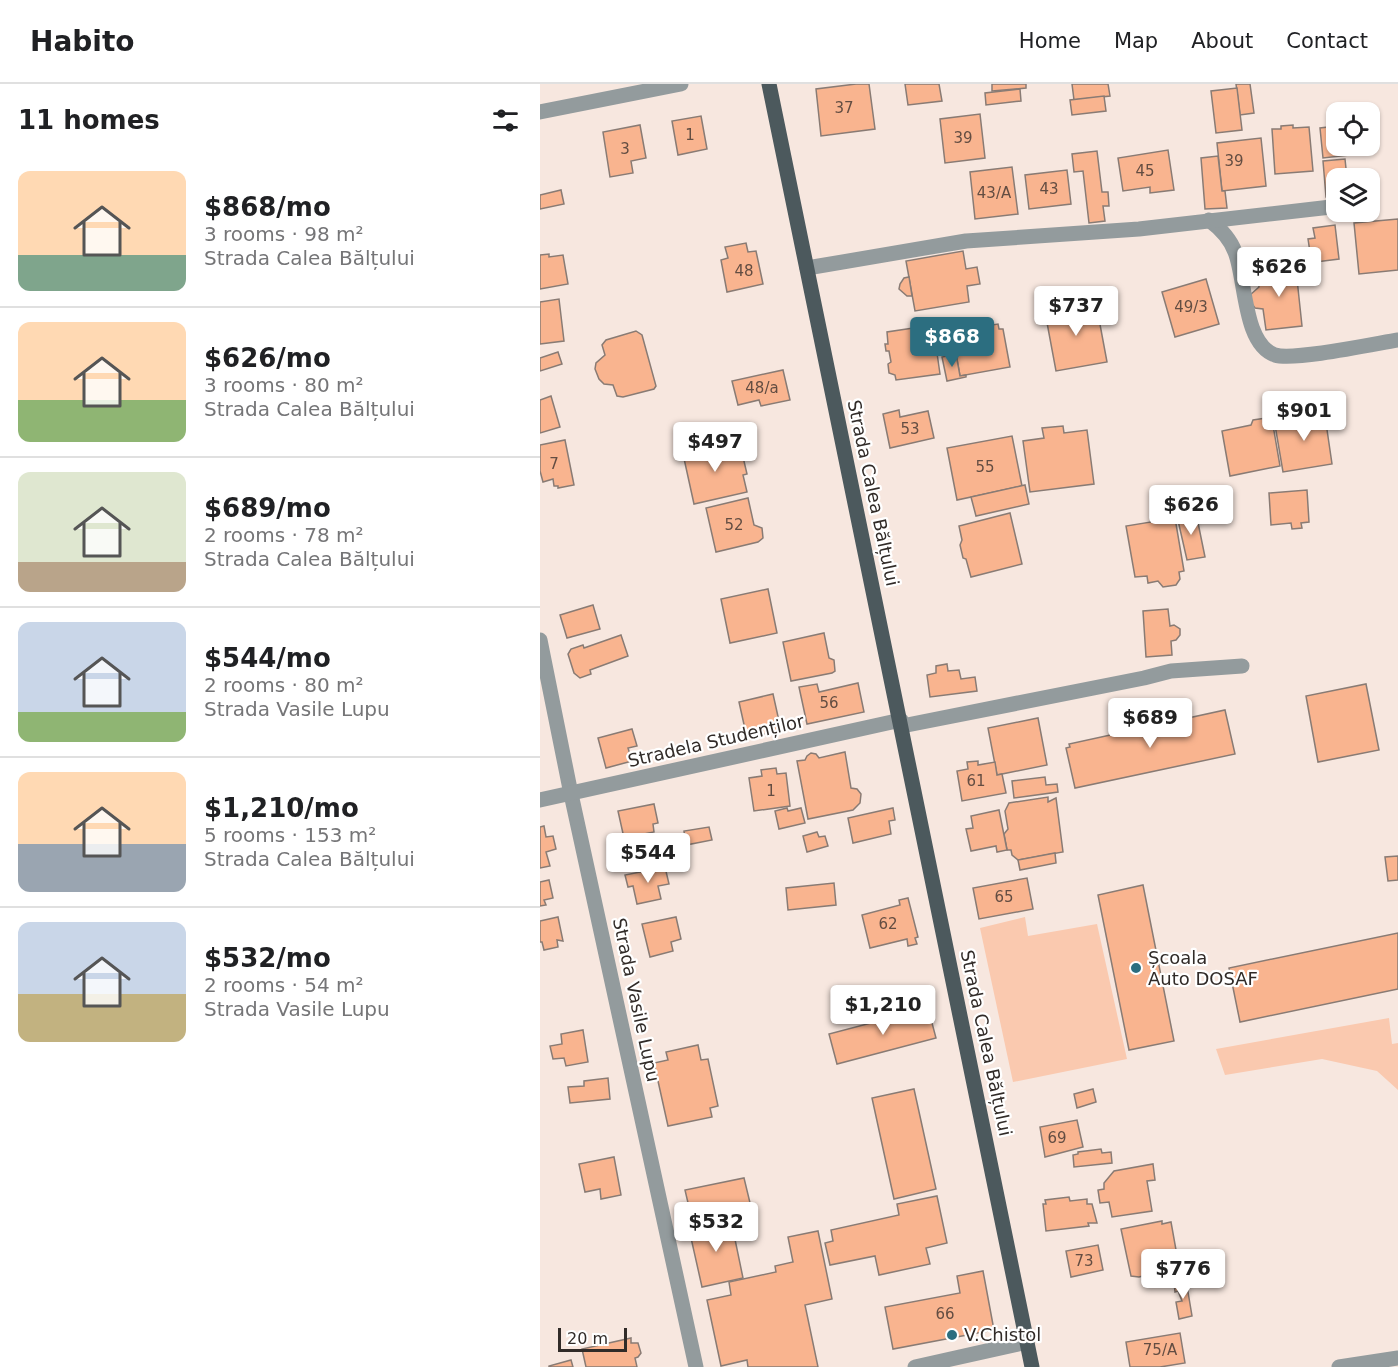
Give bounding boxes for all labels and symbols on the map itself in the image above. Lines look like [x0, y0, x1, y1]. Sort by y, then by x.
house number: 37 [834, 99, 854, 117]
house number: 1 [685, 126, 695, 144]
house number: 39 [953, 129, 973, 147]
house number: 3 [620, 140, 630, 158]
house number: 39 [1224, 152, 1244, 170]
house number: 45 [1135, 162, 1155, 180]
house number: 43 [1039, 180, 1059, 198]
house number: 43/A [977, 184, 1012, 202]
pin: $626 [1243, 247, 1315, 298]
house number: 48 [734, 262, 754, 280]
pin: $737 [1040, 286, 1112, 337]
house number: 49/3 [1174, 298, 1208, 316]
pin: $868 [916, 317, 988, 368]
house number: 48/a [745, 379, 779, 397]
pin: $901 [1268, 391, 1340, 442]
street label: Strada Calea Bălțului [843, 398, 903, 588]
house number: 53 [900, 420, 920, 438]
pin: $497 [679, 422, 751, 473]
house number: 7 [549, 455, 559, 473]
house number: 55 [975, 458, 995, 476]
pin: $626 [1155, 485, 1227, 536]
house number: 52 [724, 516, 744, 534]
house number: 56 [819, 694, 839, 712]
pin: $689 [1114, 698, 1186, 749]
street label: Stradela Studenților [626, 710, 807, 771]
house number: 61 [966, 772, 986, 790]
house number: 1 [766, 782, 776, 800]
pin: $544 [612, 833, 684, 884]
house number: 65 [994, 888, 1014, 906]
house number: 62 [878, 915, 898, 933]
street label: Strada Vasile Lupu [609, 916, 664, 1084]
place label: Școala Auto DOSAF [1148, 947, 1258, 989]
street label: Strada Calea Bălțului [956, 948, 1016, 1138]
marker: Școala Auto DOSAF [1129, 961, 1143, 975]
pin: $1,210 [834, 985, 932, 1036]
house number: 69 [1047, 1129, 1067, 1147]
pin: $532 [680, 1202, 752, 1253]
pin: $776 [1147, 1249, 1219, 1300]
house number: 73 [1074, 1252, 1094, 1270]
house number: 66 [935, 1305, 955, 1323]
place label: V.Chistol [964, 1324, 1041, 1345]
scale bar [558, 1325, 627, 1352]
marker: V.Chistol [945, 1328, 959, 1342]
house number: 75/A [1143, 1341, 1178, 1359]

